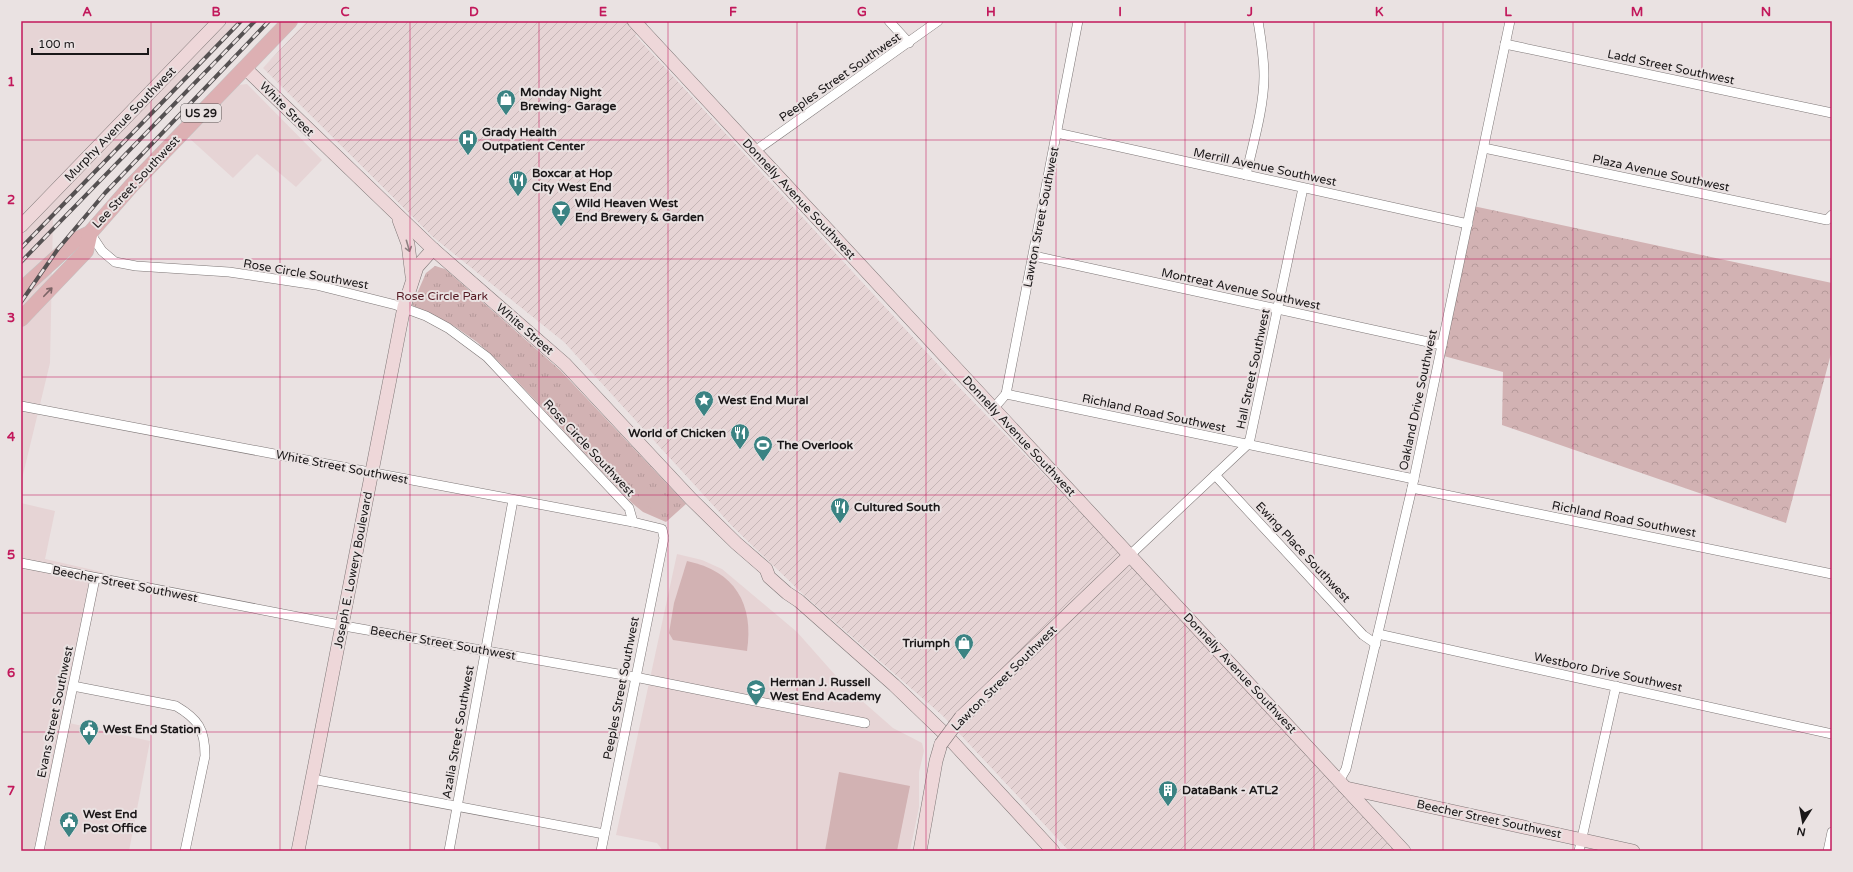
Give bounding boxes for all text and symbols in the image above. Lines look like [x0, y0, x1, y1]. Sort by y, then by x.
text: A [82, 4, 92, 20]
text: B [211, 4, 221, 20]
text: C [340, 4, 350, 20]
text: D [469, 4, 479, 20]
text: E [599, 4, 607, 20]
text: F [729, 4, 737, 20]
text: G [857, 4, 867, 20]
text: H [986, 4, 996, 20]
text: I [1118, 4, 1122, 20]
text: J [1246, 4, 1253, 20]
text: K [1375, 4, 1384, 20]
text: L [1504, 4, 1512, 20]
text: M [1631, 4, 1643, 20]
text: N [1761, 4, 1771, 20]
street label: Peeples Street Southwest [776, 29, 904, 124]
scale bar [32, 30, 148, 56]
text: 100 m [38, 37, 75, 51]
street label: Ladd Street Southwest [1606, 47, 1736, 87]
street label: Murphy Avenue Southwest [61, 63, 179, 184]
text: 1 [7, 74, 15, 90]
street label: White Street [257, 79, 317, 139]
place label: Monday Night Brewing- Garage [520, 85, 617, 114]
shop icon: Monday Night Brewing- Garage [495, 88, 517, 116]
road number: US 29 [181, 104, 221, 122]
place label: Grady Health Outpatient Center [482, 125, 585, 154]
hospital icon: Grady Health Outpatient Center [457, 128, 479, 156]
street label: Lee Street Southwest [90, 133, 183, 231]
street label: Donnelly Avenue Southwest [740, 136, 859, 262]
street label: Lawton Street Southwest [1020, 145, 1062, 289]
street label: Merrill Avenue Southwest [1192, 145, 1338, 189]
street label: Plaza Avenue Southwest [1591, 152, 1731, 194]
place label: Boxcar at Hop City West End [532, 166, 613, 195]
restaurant icon: Boxcar at Hop City West End [507, 169, 529, 197]
text: 2 [7, 192, 15, 208]
place label: Wild Heaven West End Brewery & Garden [575, 196, 704, 225]
bar icon: Wild Heaven West End Brewery & Garden [550, 199, 572, 227]
one-way arrow [405, 239, 413, 252]
street label: Rose Circle Southwest [242, 256, 370, 292]
street label: Montreat Avenue Southwest [1160, 265, 1322, 313]
one-way arrow [44, 286, 53, 297]
park label: Rose Circle Park [396, 289, 489, 303]
street label: White Street [494, 300, 557, 358]
street label: Hall Street Southwest [1233, 307, 1273, 430]
text: 3 [7, 310, 15, 326]
street label: Oakland Drive Southwest [1396, 328, 1440, 472]
street label: Donnelly Avenue Southwest [960, 373, 1079, 499]
place icon: West End Mural [693, 389, 715, 417]
street label: Richland Road Southwest [1081, 391, 1228, 435]
place label: West End Mural [718, 393, 808, 407]
street label: Rose Circle Southwest [541, 397, 638, 499]
restaurant icon: World of Chicken [729, 422, 751, 450]
place label: World of Chicken [628, 426, 726, 440]
text: 4 [7, 429, 16, 445]
sports icon: The Overlook [752, 434, 774, 462]
place label: The Overlook [776, 438, 853, 452]
street label: White Street Southwest [275, 447, 410, 487]
street label: Joseph E. Lowery Boulevard [331, 490, 375, 650]
restaurant icon: Cultured South [829, 496, 851, 524]
street label: Richland Road Southwest [1551, 498, 1698, 540]
street label: Ewing Place Southwest [1253, 499, 1353, 605]
place label: Cultured South [854, 500, 940, 514]
text: 5 [7, 547, 15, 563]
street label: Beecher Street Southwest [51, 563, 199, 605]
street label: Donnelly Avenue Southwest [1181, 610, 1300, 736]
street label: Peeples Street Southwest [600, 615, 642, 761]
street label: Lawton Street Southwest [948, 622, 1060, 734]
street label: Beecher Street Southwest [369, 623, 517, 663]
shop icon: Triumph [953, 632, 975, 660]
place label: Triumph [902, 636, 950, 651]
street label: Evans Street Southwest [34, 644, 76, 779]
street label: Westboro Drive Southwest [1533, 649, 1684, 695]
street label: Azalia Street Southwest [439, 664, 477, 800]
text: 6 [7, 665, 15, 681]
place label: Herman J. Russell West End Academy [770, 675, 882, 704]
school or university icon: Herman J. Russell West End Academy [745, 678, 767, 706]
public building icon: West End Station [78, 718, 100, 746]
place label: West End Station [103, 722, 201, 736]
building icon: DataBank - ATL2 [1157, 779, 1179, 807]
text: 7 [7, 783, 15, 799]
place label: DataBank - ATL2 [1182, 783, 1279, 797]
street label: Beecher Street Southwest [1415, 797, 1563, 841]
north arrow [1783, 802, 1823, 842]
place label: West End Post Office [83, 807, 147, 835]
public building icon: West End Post Office [58, 810, 80, 838]
text: N [1796, 824, 1807, 839]

